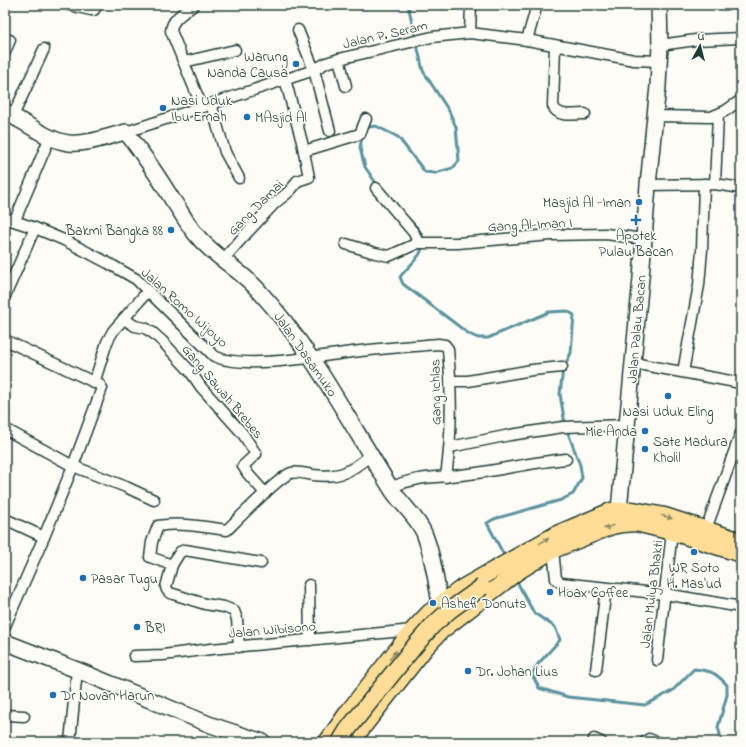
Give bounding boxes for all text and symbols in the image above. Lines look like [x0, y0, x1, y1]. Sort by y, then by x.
street label: Jalan P. Seram [341, 15, 430, 55]
north arrow [680, 26, 720, 66]
text: U [697, 29, 706, 45]
place label: Warung Nanda Causa [207, 47, 288, 84]
marker: Warung Nanda Causa [291, 59, 301, 69]
place label: Nasi Uduk Ibu Emah [171, 91, 233, 128]
marker: Nasi Uduk Ibu Emah [158, 103, 168, 113]
place label: MAsjid Al [255, 108, 307, 129]
marker: MAsjid Al [242, 112, 252, 122]
street label: Gang Damai [223, 175, 290, 242]
place label: Masjid Al -Iman [543, 193, 631, 214]
marker: Masjid Al -Iman [634, 197, 644, 207]
street label: Gang Al-Iman I [487, 213, 573, 239]
marker: Apotek Pulau Bacan [631, 215, 641, 225]
place label: Bakmi Bangka 88 [65, 221, 163, 243]
marker: Bakmi Bangka 88 [166, 225, 176, 235]
place label: Apotek Pulau Bacan [599, 226, 673, 263]
street label: Jalan Romo Wijoyo [135, 263, 232, 354]
street label: Jalan Palau Bacan [622, 274, 653, 384]
street label: Jalan Dasamuko [268, 308, 342, 402]
street label: Gang Sawah Brebes [175, 340, 268, 444]
street label: Gang Ichlas [425, 359, 449, 425]
marker: Nasi Uduk Eling [663, 391, 673, 401]
place label: Nasi Uduk Eling [622, 402, 714, 424]
place label: Mie Anda [585, 422, 637, 443]
marker: Mie Anda [640, 426, 650, 436]
place label: Sate Madura Kholil [653, 432, 728, 469]
marker: Sate Madura Kholil [640, 444, 650, 454]
one-way arrow [661, 514, 673, 520]
one-way arrow [603, 525, 615, 531]
one-way arrow [539, 538, 550, 544]
street label: Jalan Mulya Bhakti [635, 539, 671, 649]
marker: WR Soto H. Mas'ud [689, 547, 699, 557]
place label: WR Soto H. Mas'ud [667, 558, 722, 595]
place label: Pasar Tugu [91, 569, 158, 591]
marker: Pasar Tugu [78, 573, 88, 583]
place label: Hoax Coffee [558, 583, 629, 604]
marker: Hoax Coffee [545, 587, 555, 597]
place label: Ashefi Donuts [441, 594, 526, 615]
marker: Ashefi Donuts [428, 598, 438, 608]
street label: Jalan Wibisono [228, 616, 317, 645]
place label: BRI [144, 618, 165, 639]
marker: BRI [132, 622, 142, 632]
one-way arrow [388, 650, 397, 661]
place label: Dr. Johan Lius [475, 662, 558, 683]
marker: Dr. Johan Lius [463, 666, 473, 676]
place label: Dr Novan Harun [60, 686, 154, 707]
marker: Dr Novan Harun [48, 690, 58, 700]

